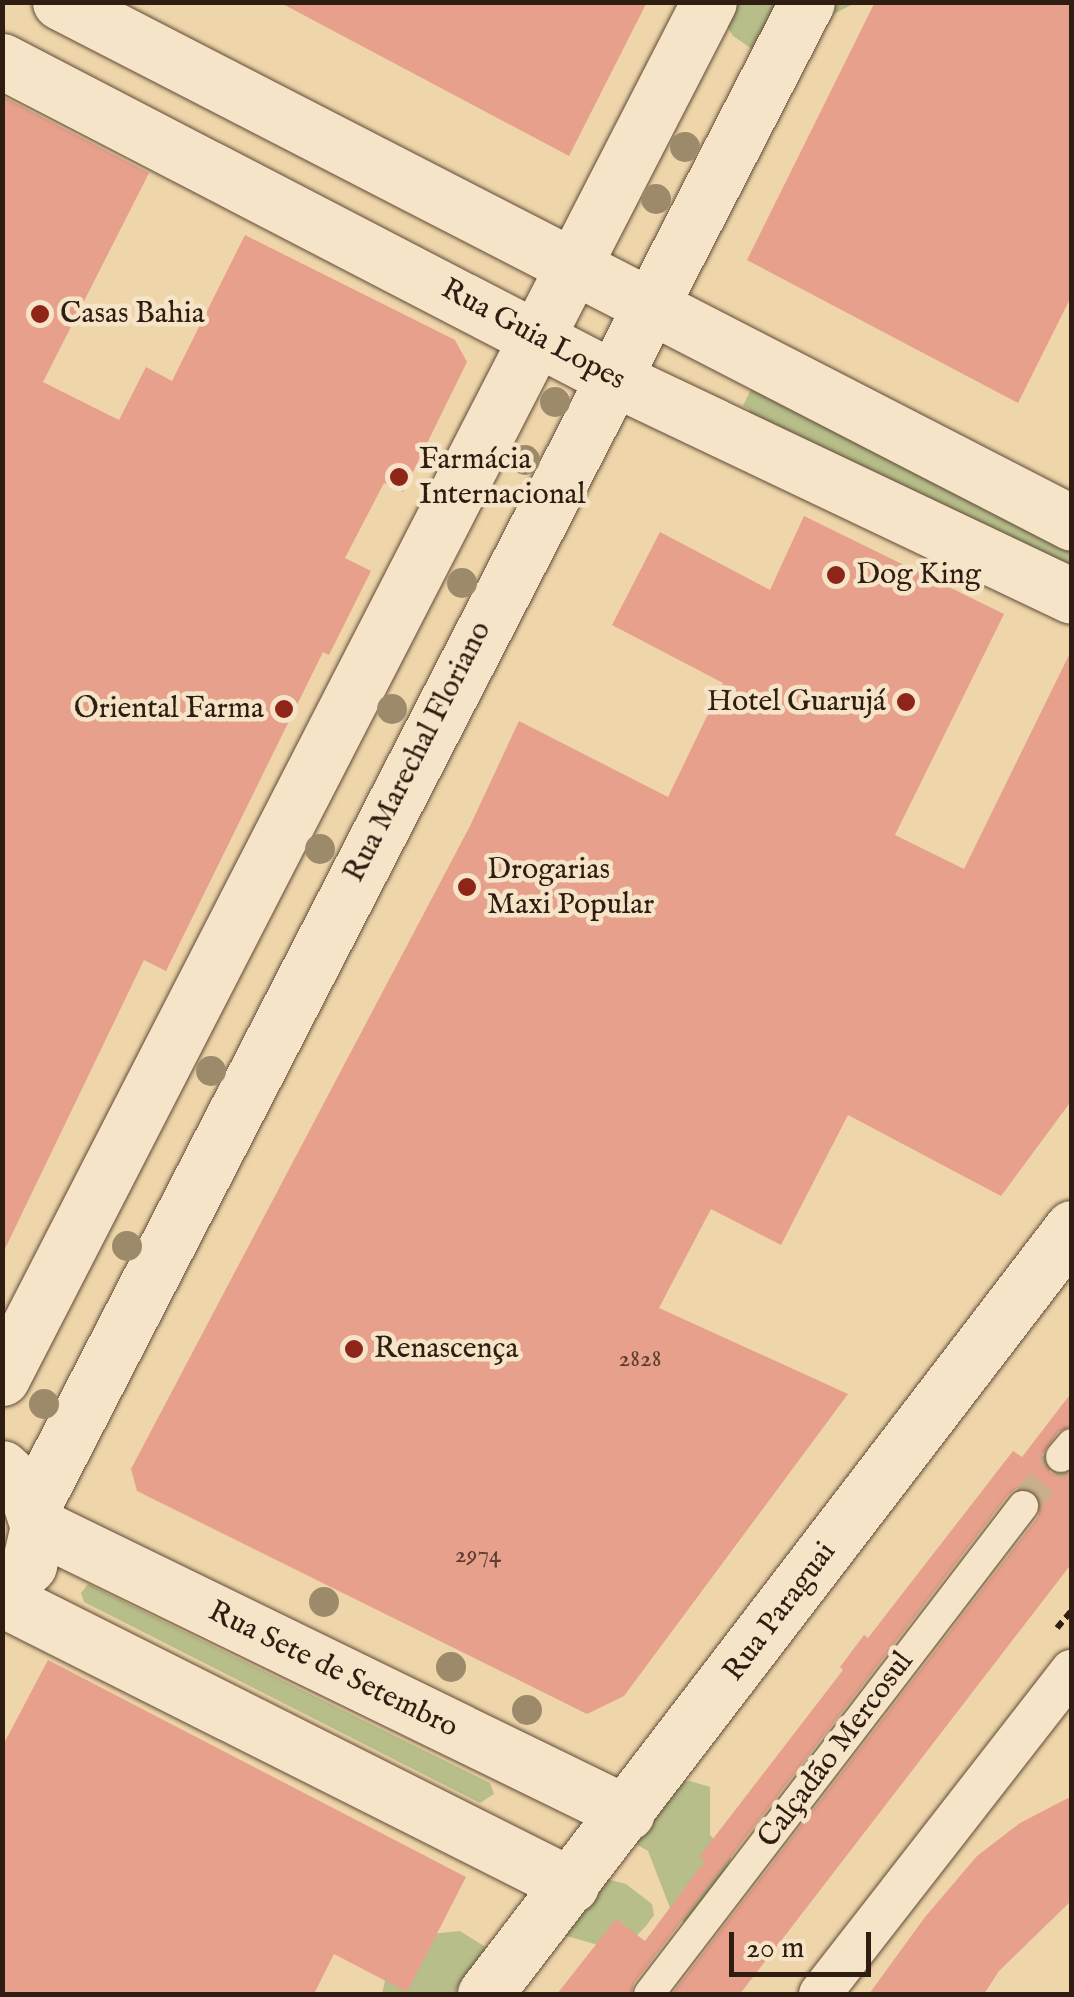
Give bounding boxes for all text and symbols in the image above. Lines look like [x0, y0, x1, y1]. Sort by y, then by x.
street label: Rua Guia Lopes [435, 271, 631, 399]
place label: Casas Bahia [60, 296, 205, 332]
marker: Casas Bahia [29, 303, 51, 325]
place label: Farmácia Internacional [419, 442, 586, 512]
marker: Farmácia Internacional [388, 466, 410, 488]
place label: Dog King [856, 557, 981, 593]
marker: Dog King [825, 564, 847, 586]
street label: Rua Marechal Floriano [337, 616, 499, 888]
place label: Hotel Guarujá [707, 684, 886, 720]
place label: Oriental Farma [74, 691, 264, 727]
marker: Hotel Guarujá [895, 691, 917, 713]
marker: Oriental Farma [273, 698, 295, 720]
place label: Drogarias Maxi Popular [487, 852, 654, 922]
marker: Drogarias Maxi Popular [456, 876, 478, 898]
place label: Renascença [374, 1331, 518, 1367]
marker: Renascença [343, 1338, 365, 1360]
house number: 2828 [618, 1344, 662, 1374]
street label: Rua Paraguai [716, 1535, 844, 1689]
house number: 2974 [455, 1540, 501, 1570]
street label: Rua Sete de Setembro [202, 1594, 464, 1746]
street label: Calçadão Mercosul [751, 1645, 921, 1855]
scale bar [734, 1912, 876, 1974]
text: 20 m [746, 1930, 805, 1968]

